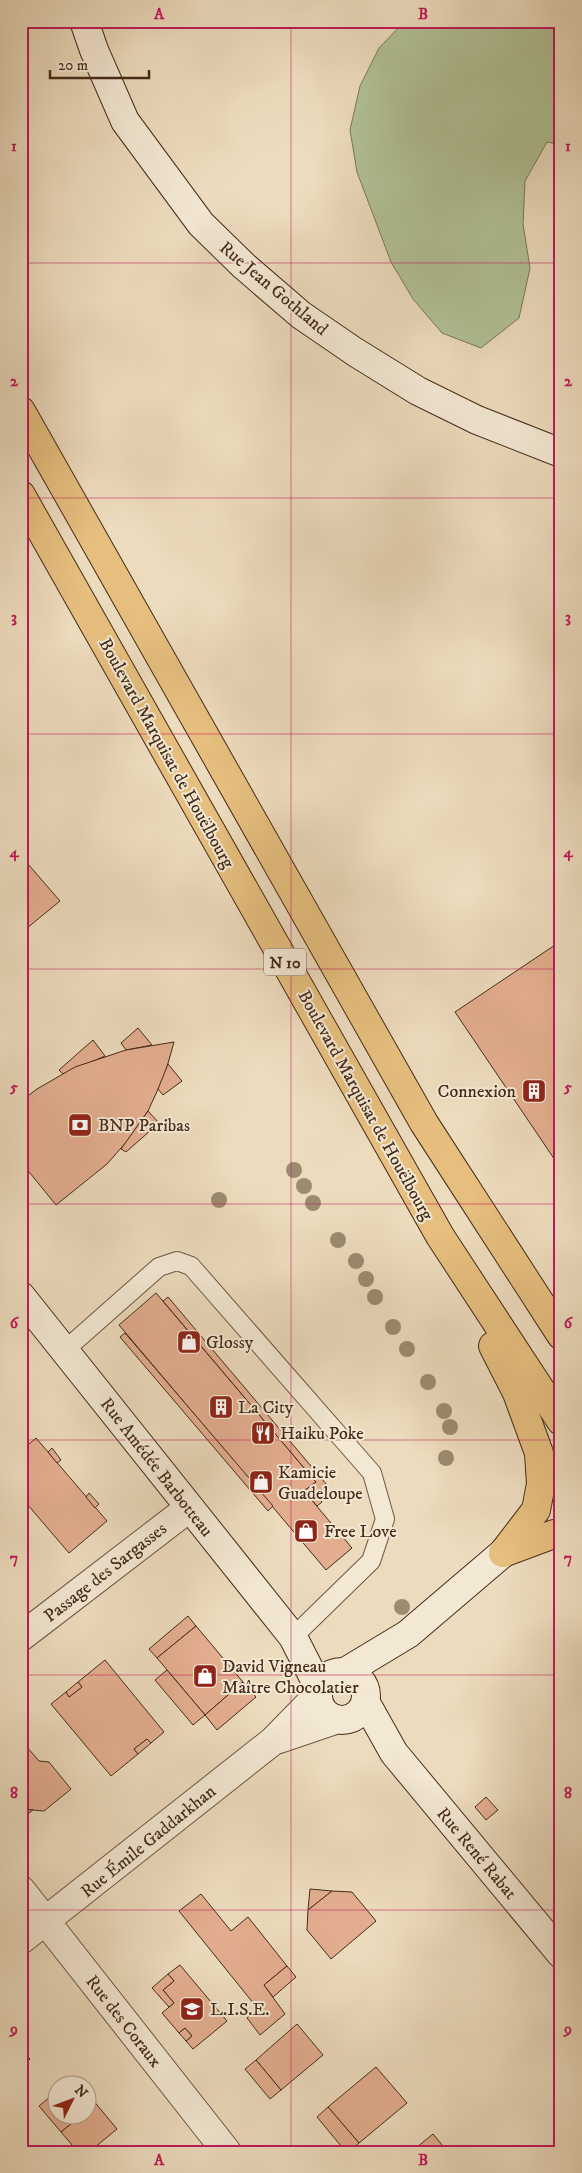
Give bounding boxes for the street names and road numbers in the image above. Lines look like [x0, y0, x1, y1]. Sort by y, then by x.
street label: Rue Jean Gothland [215, 237, 332, 341]
street label: Boulevard Marquisat de Houëlbourg [94, 635, 239, 873]
road number: N 10 [264, 949, 306, 976]
street label: Boulevard Marquisat de Houëlbourg [293, 987, 438, 1225]
street label: Rue Amédée Barbotteau [95, 1394, 218, 1542]
street label: Passage des Sargasses [40, 1518, 171, 1628]
street label: Rue Émile Gaddarkhan [77, 1780, 221, 1903]
street label: Rue René Rabat [431, 1803, 521, 1904]
street label: Rue des Coraux [80, 1971, 166, 2072]

